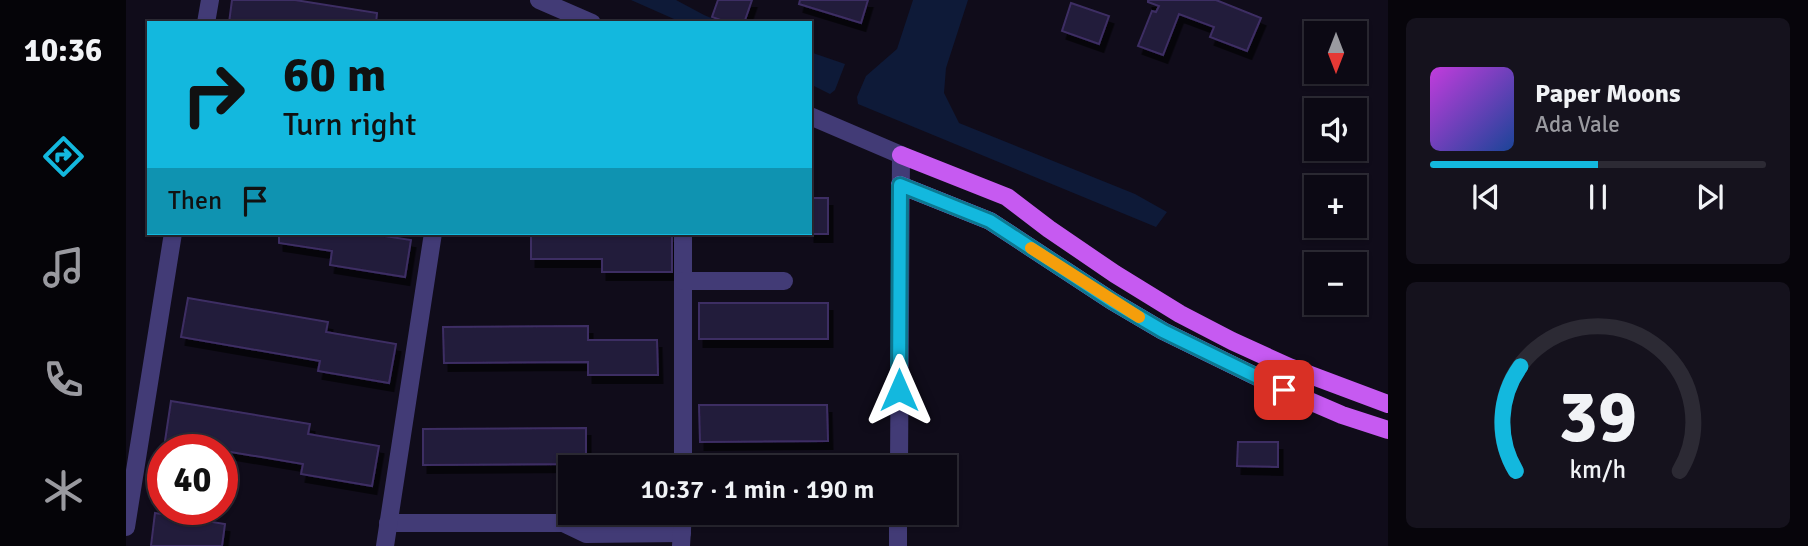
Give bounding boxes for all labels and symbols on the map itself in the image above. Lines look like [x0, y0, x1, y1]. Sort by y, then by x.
north arrow [1304, 21, 1367, 84]
position arrow [862, 353, 936, 427]
pin [1254, 360, 1314, 420]
speed limit sign: 40 [147, 434, 238, 525]

